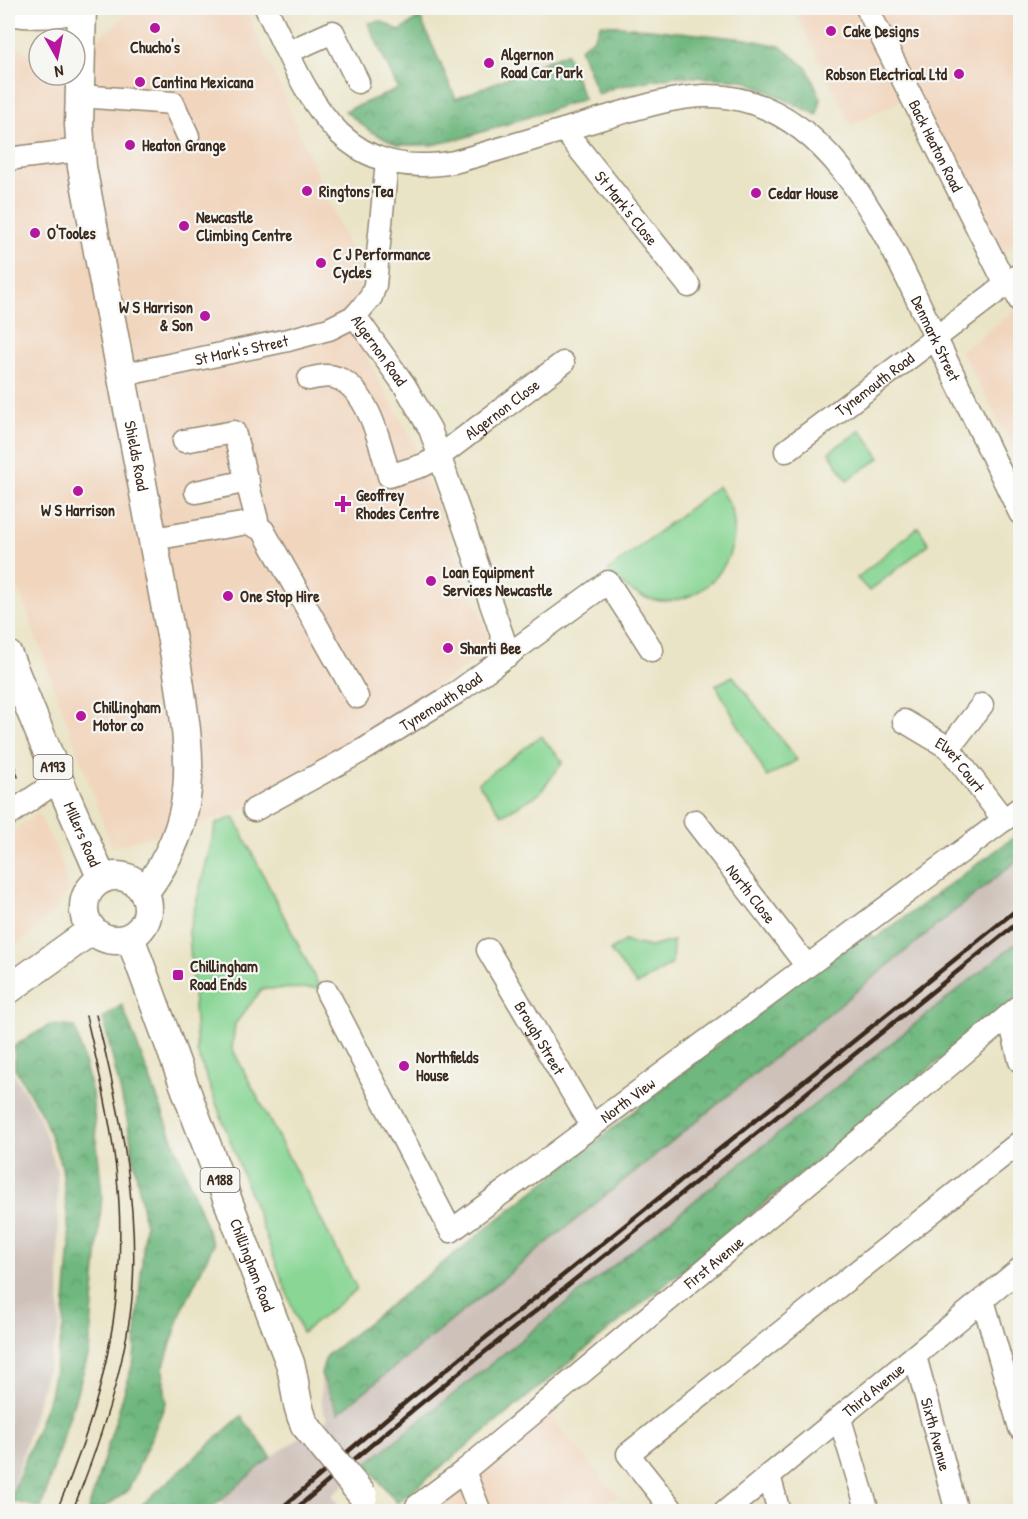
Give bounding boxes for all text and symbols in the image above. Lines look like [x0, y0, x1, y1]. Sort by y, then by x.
place label: Cake Designs [843, 20, 920, 43]
marker: Chucho's [148, 21, 162, 35]
marker: Cake Designs [824, 24, 838, 38]
north arrow [27, 27, 87, 87]
place label: Chucho's [130, 36, 181, 58]
place label: Algernon Road Car Park [501, 43, 583, 83]
marker: Algernon Road Car Park [482, 56, 496, 70]
text: N [53, 60, 65, 83]
place label: Robson Electrical Ltd [826, 63, 948, 85]
marker: Robson Electrical Ltd [952, 67, 966, 81]
place label: Cantina Mexicana [152, 71, 254, 93]
marker: Cantina Mexicana [133, 75, 147, 89]
street label: Back Heaton Road [904, 96, 968, 195]
place label: Heaton Grange [142, 134, 226, 157]
marker: Heaton Grange [123, 138, 137, 152]
street label: St Mark's Close [590, 166, 664, 250]
place label: Ringtons Tea [319, 180, 394, 203]
place label: Cedar House [768, 182, 839, 204]
marker: Ringtons Tea [300, 184, 314, 198]
marker: Cedar House [749, 186, 763, 200]
place label: Newcastle Climbing Centre [196, 206, 293, 247]
marker: Newcastle Climbing Centre [177, 219, 191, 233]
place label: O'Tooles [47, 222, 97, 244]
marker: O'Tooles [28, 226, 42, 240]
place label: C J Performance Cycles [333, 243, 431, 284]
marker: C J Performance Cycles [314, 256, 328, 270]
street label: Denmark Street [906, 292, 966, 385]
place label: W S Harrison & Son [119, 296, 193, 336]
marker: W S Harrison & Son [198, 309, 212, 323]
street label: Algernon Road [346, 310, 412, 390]
street label: St Mark's Street [193, 329, 291, 370]
street label: Tynemouth Road [830, 347, 919, 421]
street label: Algernon Close [460, 373, 544, 445]
street label: Shields Road [119, 419, 154, 492]
marker: W S Harrison [71, 484, 85, 498]
place label: Geoffrey Rhodes Centre [356, 484, 440, 524]
marker: Geoffrey Rhodes Centre [334, 495, 352, 513]
place label: W S Harrison [41, 499, 115, 521]
place label: Loan Equipment Services Newcastle [443, 561, 553, 601]
marker: Loan Equipment Services Newcastle [424, 574, 438, 588]
place label: One Stop Hire [240, 585, 320, 608]
marker: One Stop Hire [221, 589, 235, 603]
place label: Shanti Bee [460, 637, 522, 659]
marker: Shanti Bee [441, 641, 455, 655]
street label: Tynemouth Road [395, 667, 486, 736]
place label: Chillingham Motor co [93, 696, 161, 736]
marker: Chillingham Motor co [74, 709, 88, 723]
street label: Elvet Court [932, 731, 990, 797]
road number: A193 [34, 755, 72, 779]
street label: Millers Road [59, 798, 106, 870]
street label: North Close [721, 860, 781, 928]
place label: Chillingham Road Ends [190, 955, 258, 995]
marker: Chillingham Road Ends [171, 968, 185, 982]
street label: Brough Street [510, 997, 570, 1079]
place label: Northfields House [416, 1046, 480, 1086]
marker: Northfields House [397, 1059, 411, 1073]
street label: North View [595, 1072, 659, 1128]
road number: A188 [200, 1168, 240, 1192]
street label: Chillingham Road [225, 1215, 280, 1314]
street label: First Avenue [678, 1230, 749, 1294]
street label: Third Avenue [837, 1357, 909, 1422]
street label: Sixth Avenue [916, 1395, 957, 1474]

